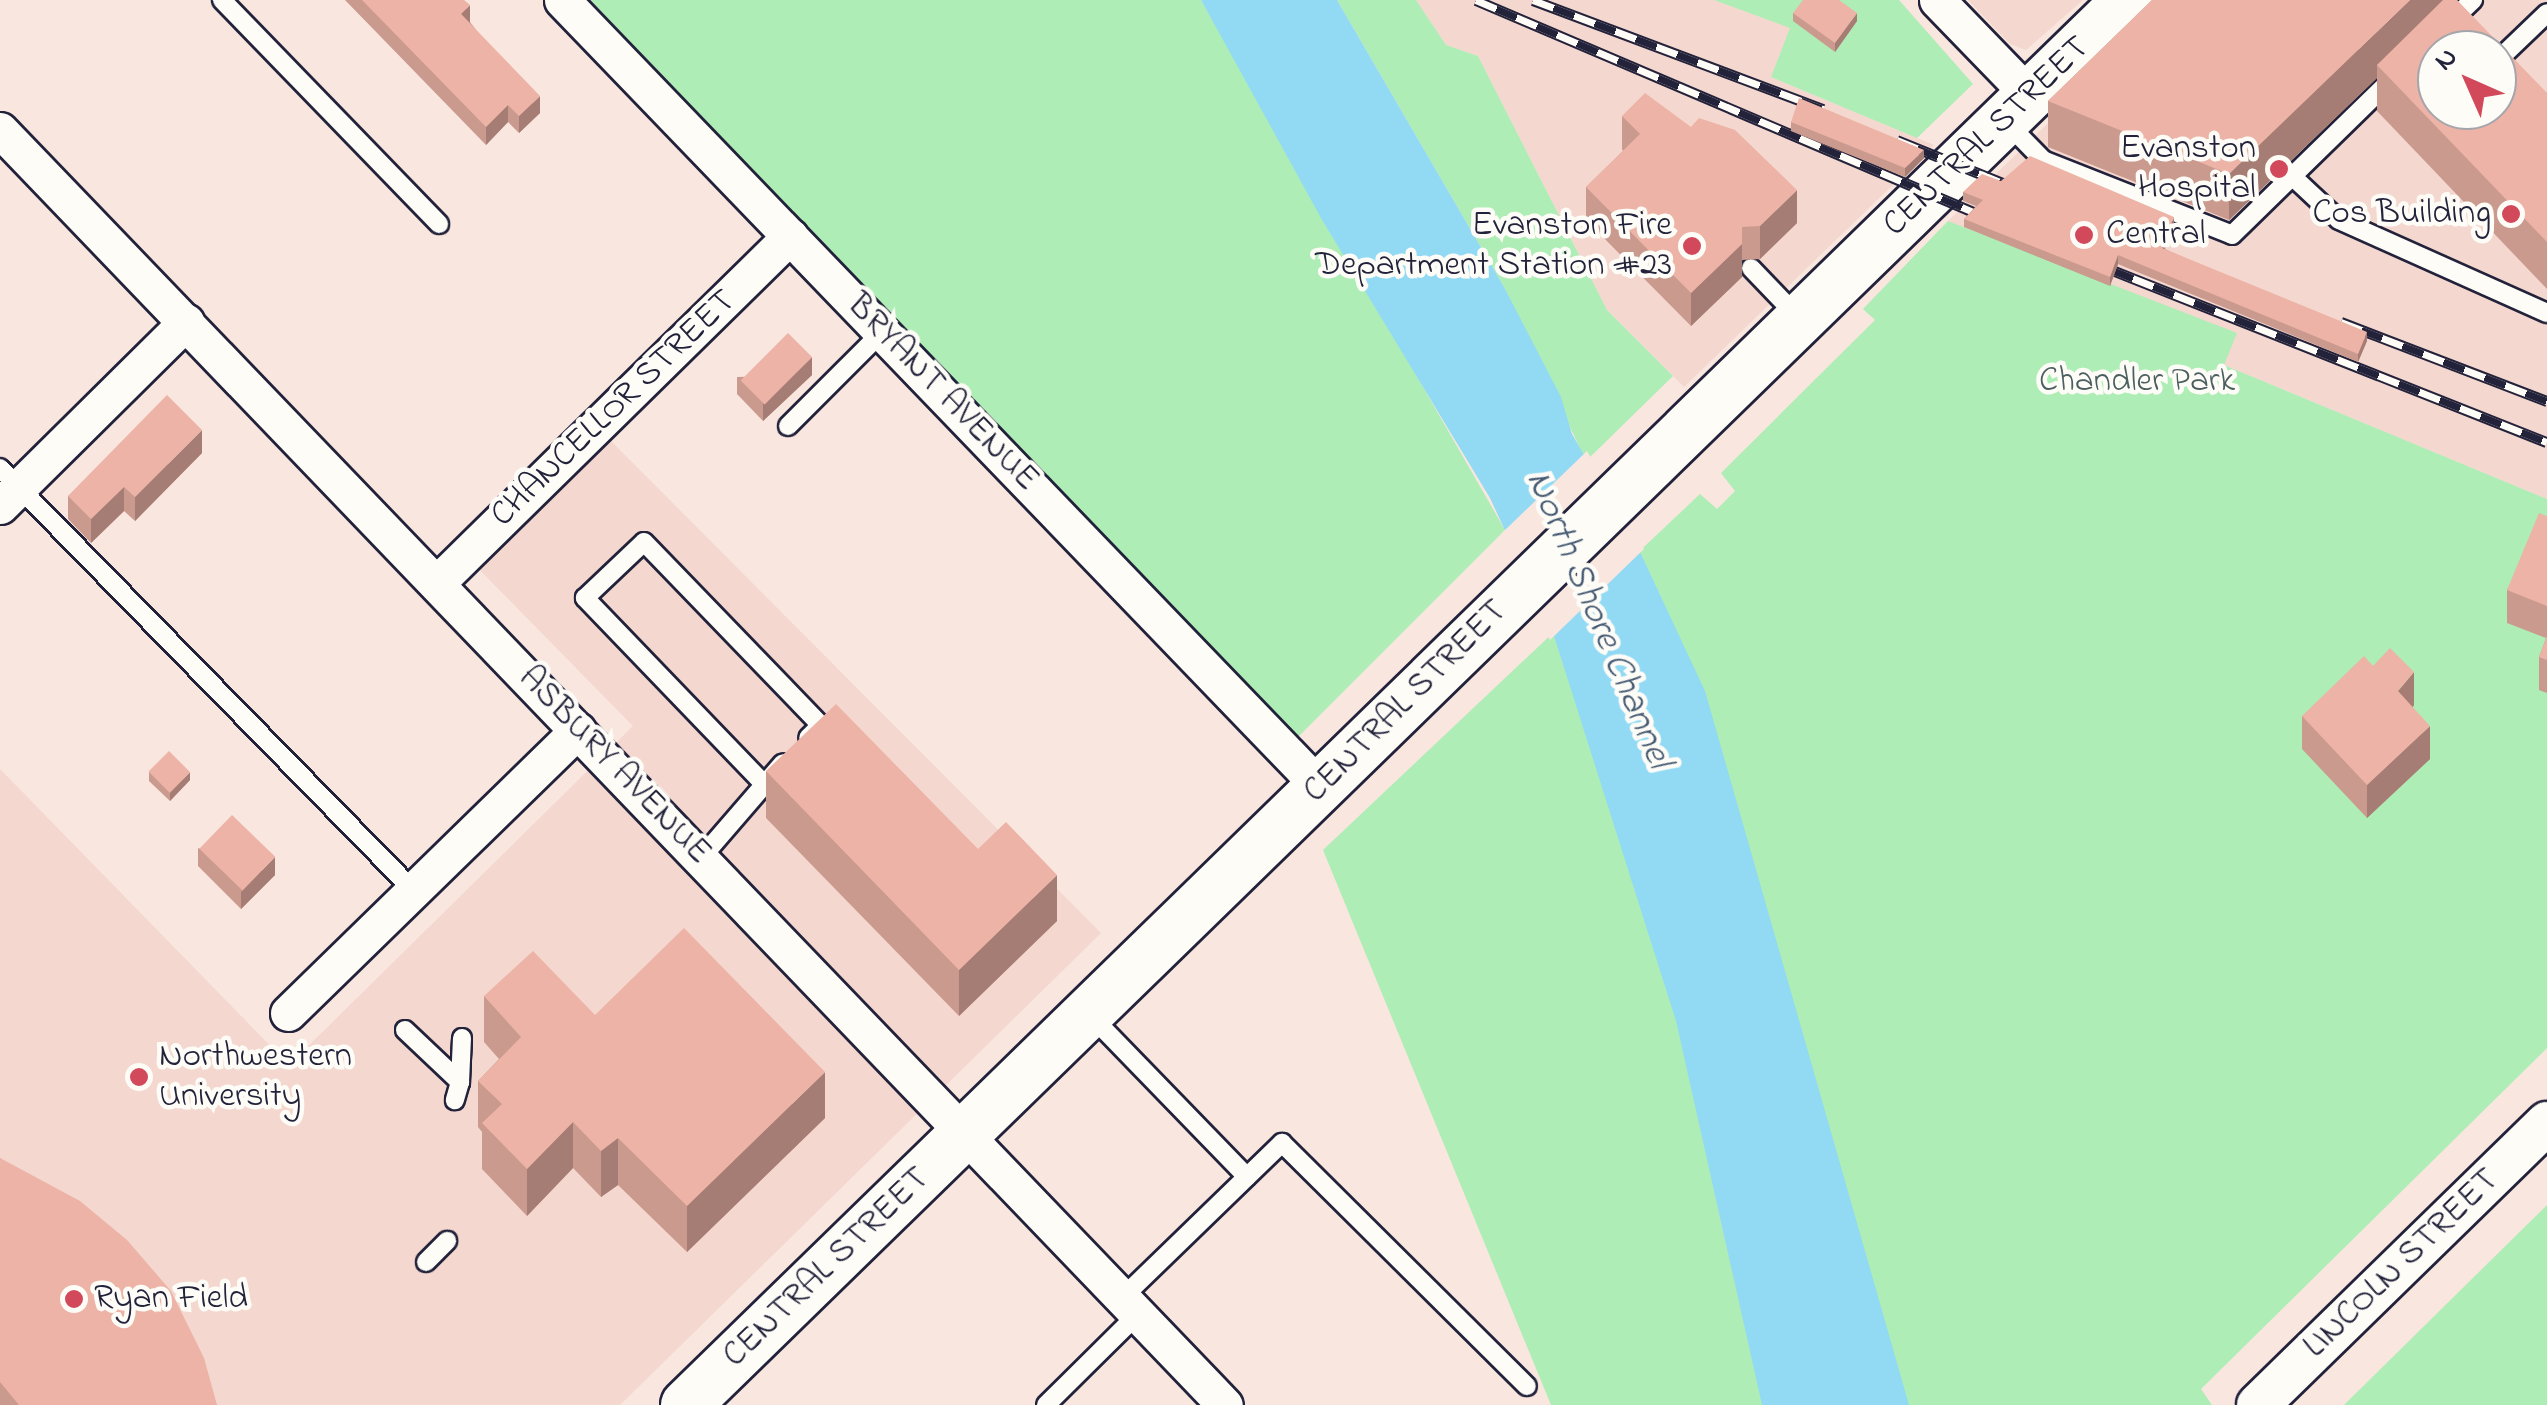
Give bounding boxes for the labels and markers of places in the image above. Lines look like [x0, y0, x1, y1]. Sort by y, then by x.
place label: Evanston Hospital [2120, 128, 2256, 210]
marker: Evanston Hospital [2266, 156, 2292, 182]
place label: Cos Building [2312, 193, 2491, 235]
marker: Cos Building [2500, 203, 2522, 225]
place label: Evanston Fire Department Station #23 [1315, 205, 1672, 287]
place label: Central [2106, 214, 2206, 256]
marker: Central [2071, 222, 2097, 248]
marker: Evanston Fire Department Station #23 [1681, 235, 1703, 257]
place label: Northwestern University [159, 1036, 352, 1118]
marker: Northwestern University [128, 1066, 150, 1088]
place label: Ryan Field [94, 1278, 248, 1320]
marker: Ryan Field [63, 1288, 85, 1310]

